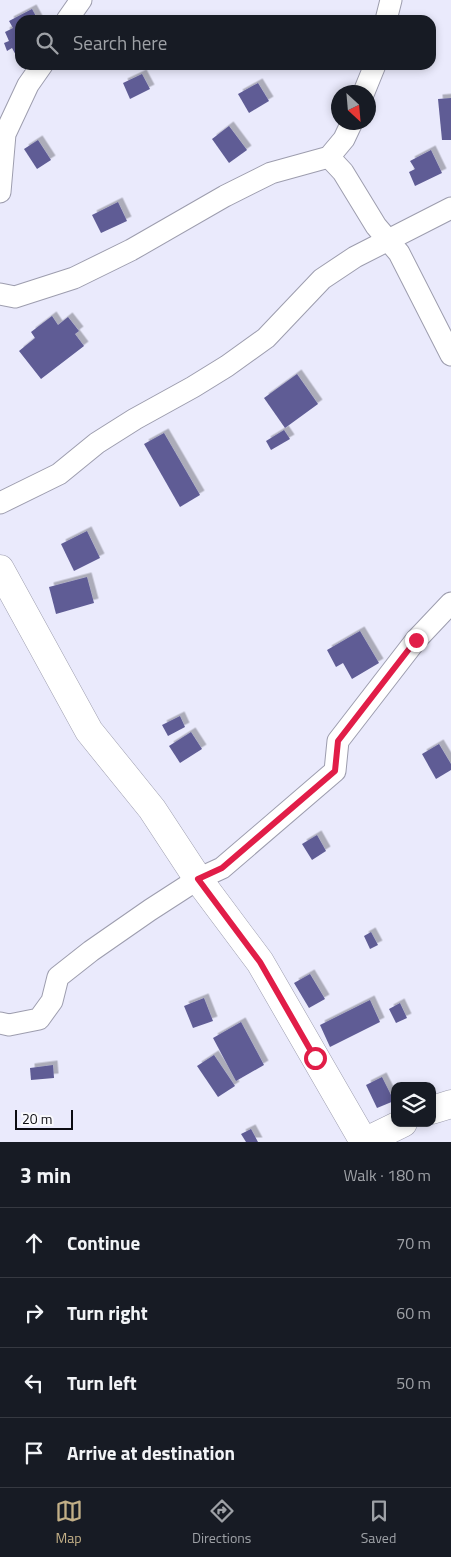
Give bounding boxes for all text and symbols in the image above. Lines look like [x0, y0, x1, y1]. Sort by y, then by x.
search box [15, 15, 436, 70]
text: Search here [73, 28, 167, 57]
icon: search [33, 29, 61, 57]
north arrow [331, 85, 376, 130]
route end [405, 629, 428, 652]
route start [304, 1047, 327, 1070]
map controls [391, 1082, 436, 1127]
button: layers [391, 1082, 436, 1127]
scale bar [15, 1107, 72, 1130]
text: 20 m [22, 1108, 52, 1129]
text: 3 min [20, 1159, 71, 1191]
text: Walk · 180 m [343, 1163, 431, 1187]
text: Continue [67, 1228, 140, 1257]
icon: ahead [20, 1229, 48, 1257]
text: 70 m [396, 1231, 431, 1255]
text: Turn right [67, 1298, 148, 1327]
icon: right [20, 1299, 48, 1327]
text: 60 m [396, 1301, 431, 1325]
text: Turn left [67, 1368, 137, 1397]
icon: left [20, 1369, 48, 1397]
text: 50 m [396, 1371, 431, 1395]
text: Arrive at destination [67, 1438, 235, 1467]
icon: arrive [20, 1439, 48, 1467]
tab: Map [55, 1497, 83, 1548]
tab: Directions [192, 1497, 251, 1548]
tab: Saved [361, 1497, 396, 1548]

